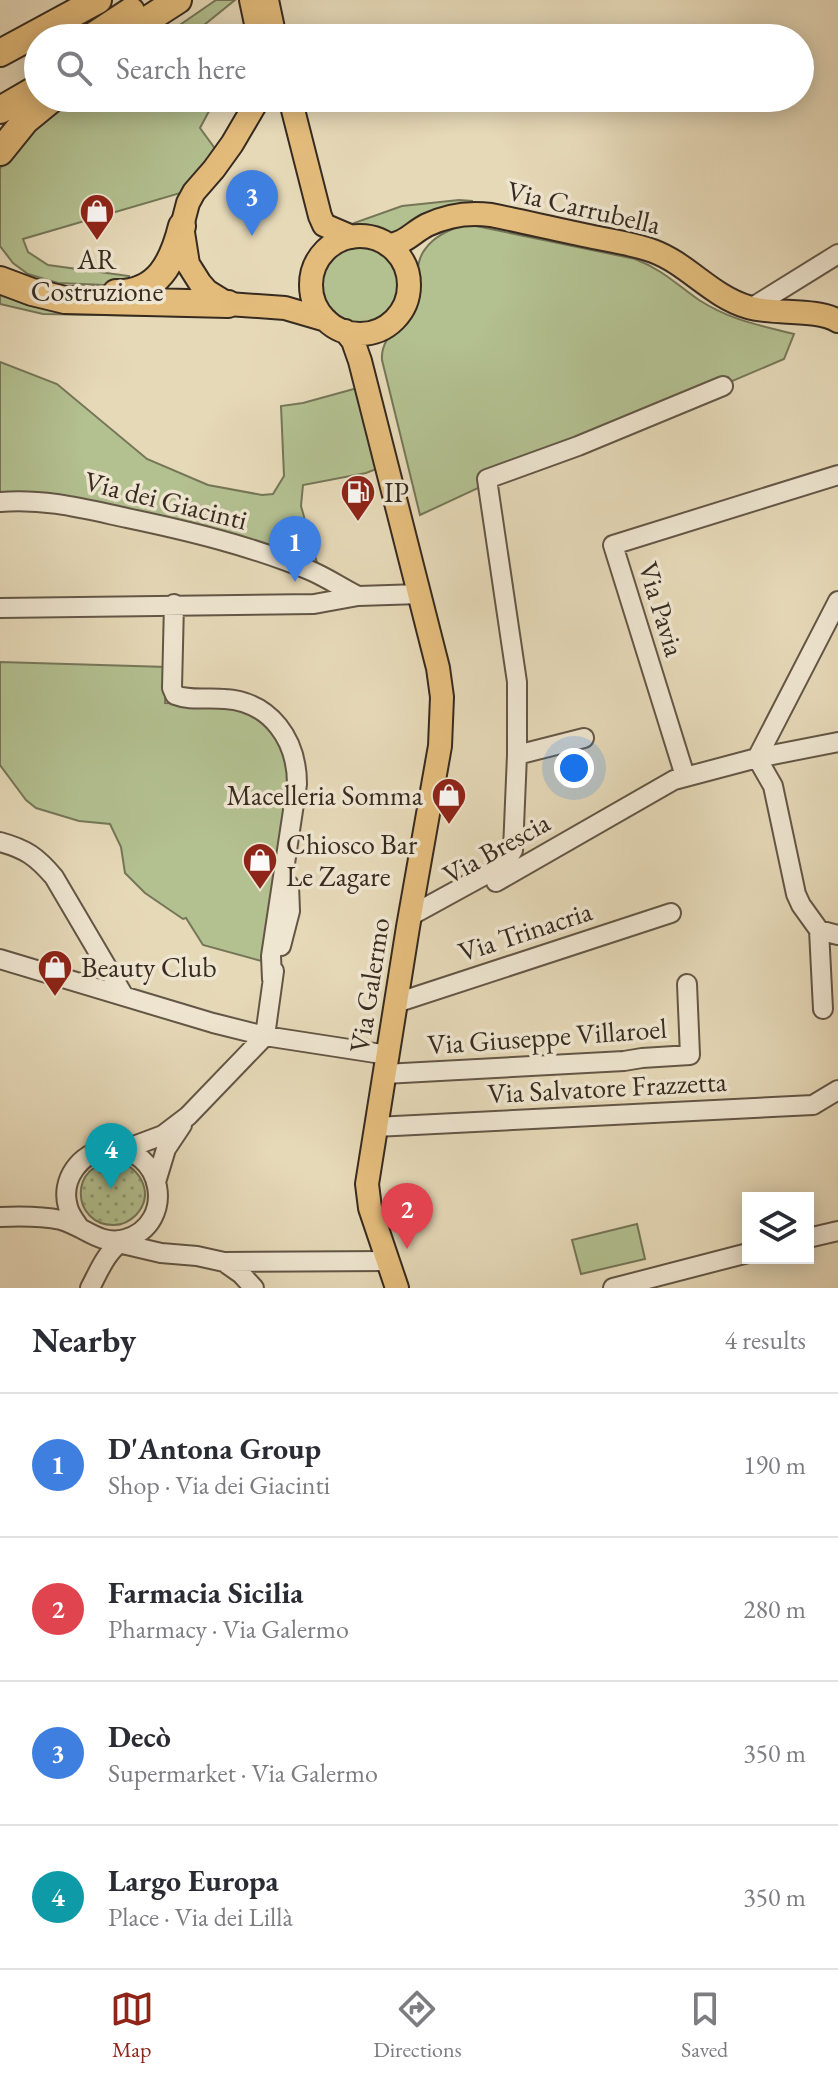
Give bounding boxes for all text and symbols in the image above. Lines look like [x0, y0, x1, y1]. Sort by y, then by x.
search box [24, 24, 814, 112]
icon: search [52, 46, 96, 90]
text: Search here [116, 49, 246, 88]
pin: 3 [226, 170, 278, 236]
street label: Via Carrubella [504, 172, 665, 242]
shop icon: AR Costruzione [78, 192, 116, 242]
place label: AR Costruzione [31, 241, 163, 309]
street label: Via dei Giacinti [81, 462, 251, 538]
fuel station icon: IP [339, 473, 377, 523]
place label: IP [384, 474, 409, 510]
pin: 1 [269, 516, 321, 582]
street label: Via Pavia [631, 557, 694, 661]
your location [554, 748, 594, 788]
shop icon: Macelleria Somma [430, 776, 468, 826]
place label: Macelleria Somma [226, 777, 424, 813]
street label: Via Brescia [436, 803, 557, 892]
place label: Chiosco Bar Le Zagare [286, 826, 418, 894]
shop icon: Chiosco Bar Le Zagare [241, 841, 279, 891]
street label: Via Trinacria [454, 892, 597, 970]
street label: Via Galermo [341, 915, 397, 1055]
shop icon: Beauty Club [36, 948, 74, 998]
place label: Beauty Club [81, 949, 217, 985]
street label: Via Giuseppe Villaroel [426, 1010, 668, 1062]
street label: Via Salvatore Frazzetta [487, 1063, 728, 1111]
pin: 4 [85, 1123, 137, 1189]
pin: 2 [381, 1183, 433, 1249]
map controls [742, 1192, 814, 1264]
button: layers [742, 1192, 814, 1264]
text: Nearby [32, 1318, 136, 1362]
text: 4 results [725, 1323, 806, 1357]
text: D'Antona Group [108, 1429, 321, 1468]
text: 1 [51, 1448, 65, 1482]
text: 190 m [743, 1448, 806, 1482]
text: Shop · Via dei Giacinti [108, 1468, 330, 1502]
text: Farmacia Sicilia [108, 1573, 303, 1612]
text: 2 [51, 1592, 65, 1626]
text: 280 m [743, 1592, 806, 1626]
text: Pharmacy · Via Galermo [108, 1612, 349, 1646]
text: Decò [108, 1717, 171, 1756]
text: 3 [51, 1736, 65, 1770]
text: 350 m [743, 1736, 806, 1770]
text: Supermarket · Via Galermo [108, 1756, 378, 1790]
text: Largo Europa [108, 1861, 279, 1900]
text: 4 [51, 1880, 65, 1914]
text: 350 m [743, 1880, 806, 1914]
text: Place · Via dei Lillà [108, 1900, 293, 1934]
tab: Map [110, 1987, 154, 2064]
tab: Directions [373, 1987, 462, 2064]
tab: Saved [681, 1987, 728, 2064]

